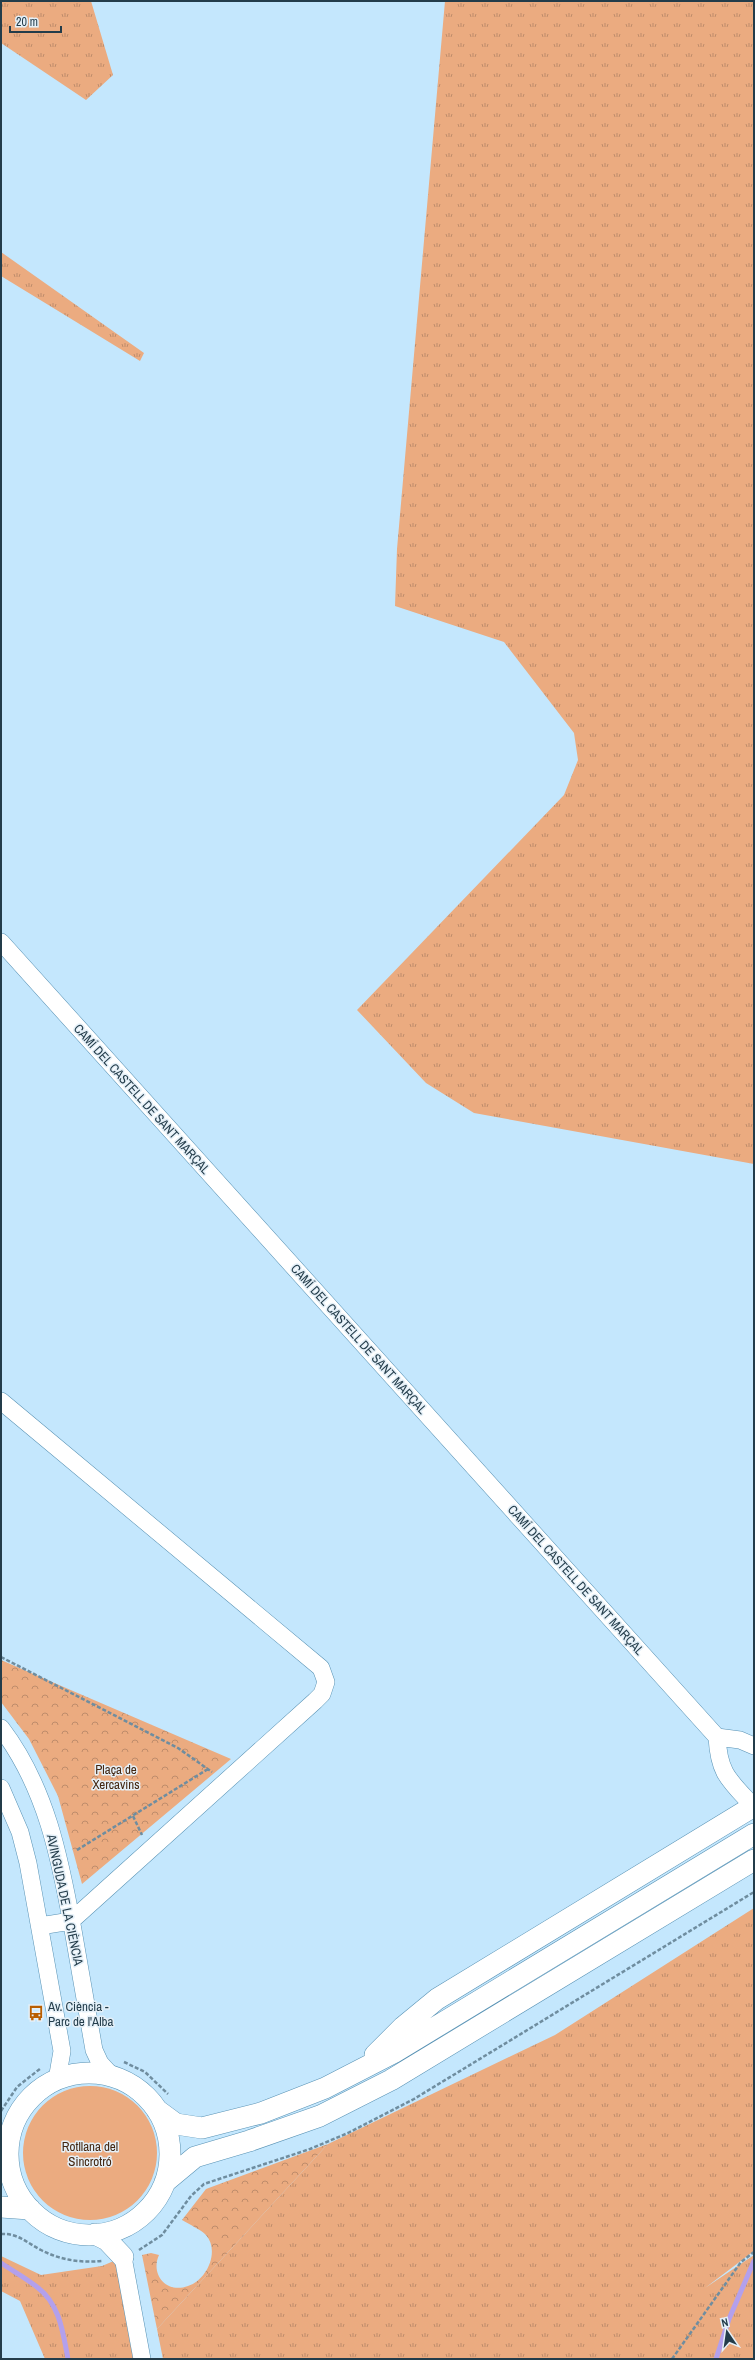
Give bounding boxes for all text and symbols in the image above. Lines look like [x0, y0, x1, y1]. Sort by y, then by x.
scale bar [10, 8, 61, 34]
text: 20 m [16, 14, 38, 30]
street label: CAMÍ DEL CASTELL DE SANT MARÇAL [70, 1020, 214, 1178]
street label: CAMÍ DEL CASTELL DE SANT MARÇAL [287, 1260, 431, 1418]
street label: CAMÍ DEL CASTELL DE SANT MARÇAL [504, 1501, 648, 1659]
park label: Plaça de Xercavins [92, 1761, 140, 1793]
street label: AVINGUDA DE LA CIÈNCIA [43, 1832, 87, 1968]
place label: Av. Ciència - Parc de l'Alba [47, 1998, 114, 2030]
bus stop icon: Av. Ciència - Parc de l'Alba [27, 2004, 45, 2022]
park label: Rotllana del Sincrotró [62, 2138, 118, 2170]
north arrow [707, 2312, 747, 2352]
text: N [720, 2315, 729, 2330]

